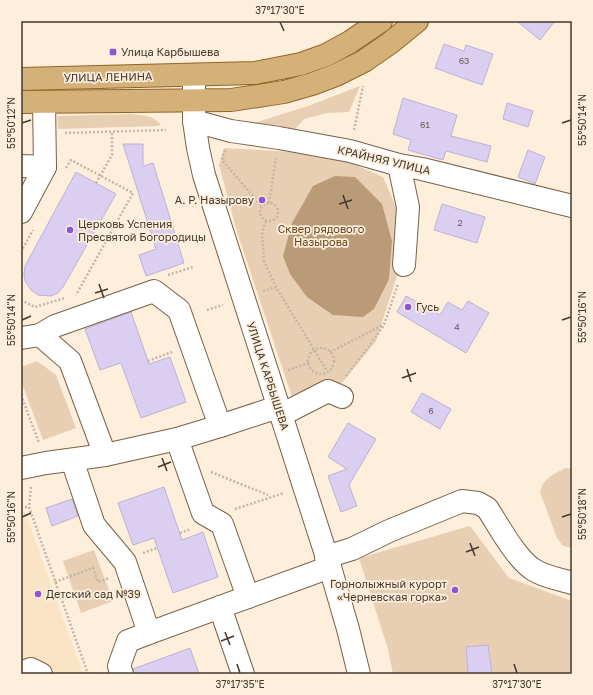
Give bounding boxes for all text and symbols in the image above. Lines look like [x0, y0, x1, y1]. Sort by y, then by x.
text: 37°17'30"E [255, 4, 305, 16]
place label: Улица Карбышева [121, 45, 219, 58]
marker: Улица Карбышева [108, 47, 118, 57]
house number: 63 [459, 55, 469, 66]
street label: УЛИЦА ЛЕНИНА [63, 69, 153, 84]
text: 55°50'14"N [576, 94, 588, 146]
text: 55°50'12"N [5, 97, 17, 149]
house number: 61 [420, 119, 431, 130]
street label: КРАЙНЯЯ УЛИЦА [336, 142, 432, 177]
place label: А. Р. Назырову [175, 193, 254, 206]
marker: А. Р. Назырову [257, 195, 267, 205]
place label: Церковь Успения Пресвятой Богородицы [78, 217, 206, 243]
house number: 2 [457, 217, 463, 228]
park label: Сквер рядового Назырова [278, 222, 365, 248]
marker: Церковь Успения Пресвятой Богородицы [65, 225, 75, 235]
text: 55°50'16"N [576, 291, 588, 343]
text: 55°50'14"N [5, 294, 17, 346]
place label: Гусь [416, 300, 439, 313]
marker: Гусь [403, 302, 413, 312]
street label: УЛИЦА КАРБЫШЕВА [245, 320, 292, 432]
house number: 4 [454, 321, 460, 332]
house number: 6 [428, 405, 434, 416]
text: 55°50'18"N [576, 488, 588, 540]
text: 55°50'16"N [5, 491, 17, 543]
place label: Горнолыжный курорт «Черневская горка» [330, 577, 448, 603]
marker: Горнолыжный курорт «Черневская горка» [450, 585, 460, 595]
place label: Детский сад №39 [46, 587, 141, 600]
marker: Детский сад №39 [33, 589, 43, 599]
text: 37°17'35"E [215, 678, 265, 690]
text: 37°17'30"E [492, 678, 542, 690]

